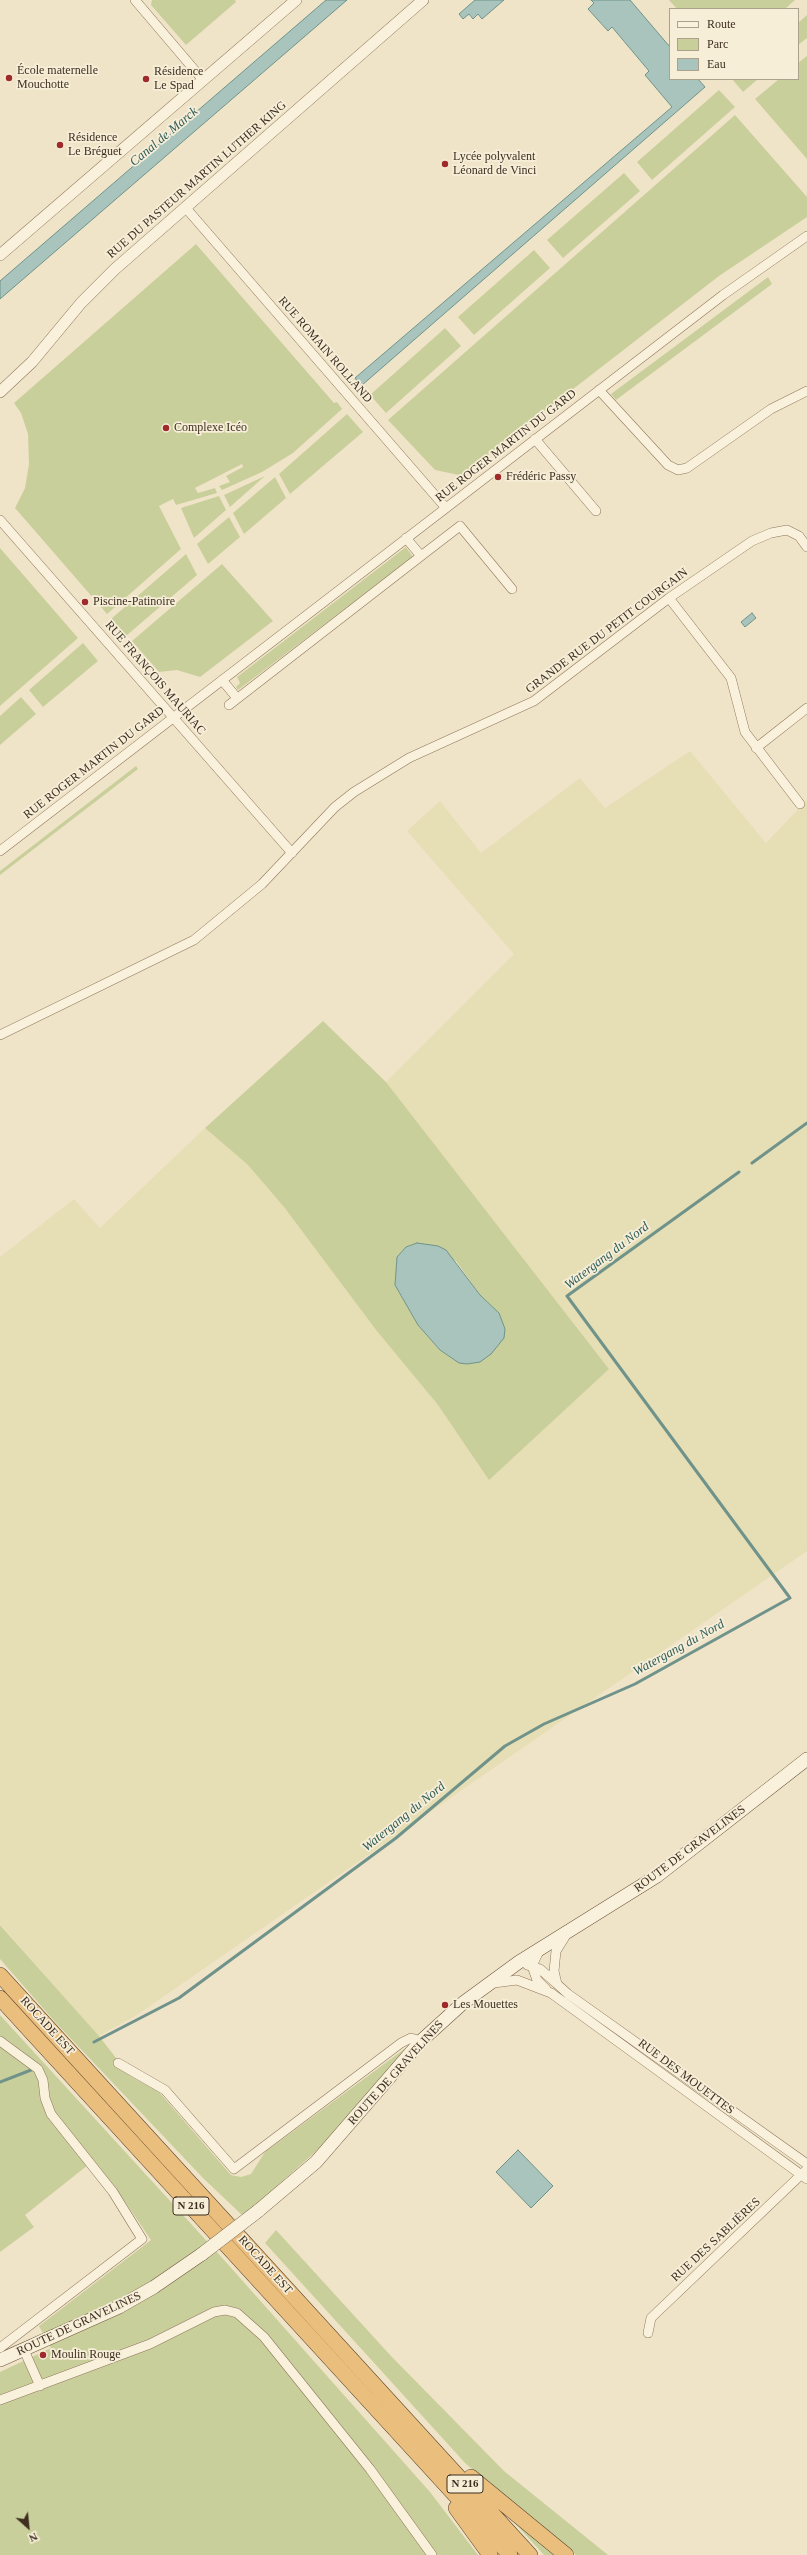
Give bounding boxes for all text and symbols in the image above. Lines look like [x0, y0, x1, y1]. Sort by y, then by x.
legend [669, 8, 799, 80]
text: Route [707, 17, 736, 31]
text: Parc [707, 37, 728, 51]
text: Eau [707, 57, 726, 71]
place label: École maternelle Mouchotte [17, 64, 98, 92]
place label: Résidence Le Spad [154, 65, 203, 93]
marker: École maternelle Mouchotte [4, 73, 14, 83]
marker: Résidence Le Spad [141, 74, 151, 84]
street label: RUE DU PASTEUR MARTIN LUTHER KING [105, 98, 289, 262]
water label: Canal de Marck [127, 104, 201, 170]
place label: Résidence Le Bréguet [68, 131, 122, 159]
marker: Résidence Le Bréguet [55, 140, 65, 150]
place label: Lycée polyvalent Léonard de Vinci [453, 150, 536, 178]
marker: Lycée polyvalent Léonard de Vinci [440, 159, 450, 169]
street label: RUE ROMAIN ROLLAND [275, 294, 375, 406]
street label: RUE ROGER MARTIN DU GARD [433, 387, 579, 505]
place label: Complexe Icéo [174, 421, 247, 435]
marker: Complexe Icéo [161, 423, 171, 433]
place label: Frédéric Passy [506, 470, 576, 484]
marker: Frédéric Passy [493, 472, 503, 482]
street label: GRANDE RUE DU PETIT COURGAIN [523, 565, 691, 697]
place label: Piscine-Patinoire [93, 595, 175, 609]
marker: Piscine-Patinoire [80, 597, 90, 607]
street label: RUE FRANÇOIS MAURIAC [102, 618, 208, 738]
street label: RUE ROGER MARTIN DU GARD [21, 704, 167, 822]
water label: Watergang du Nord [562, 1219, 652, 1293]
water label: Watergang du Nord [631, 1616, 727, 1680]
water label: Watergang du Nord [360, 1779, 448, 1855]
street label: ROUTE DE GRAVELINES [631, 1802, 749, 1896]
street label: ROCADE EST [17, 1994, 77, 2058]
place label: Les Mouettes [453, 1998, 518, 2012]
marker: Les Mouettes [440, 2000, 450, 2010]
street label: ROUTE DE GRAVELINES [345, 2018, 447, 2128]
street label: RUE DES MOUETTES [635, 2036, 737, 2118]
street label: RUE DES SABLIÈRES [668, 2195, 764, 2285]
road number: N 216 [173, 2197, 209, 2215]
street label: ROCADE EST [235, 2233, 295, 2297]
street label: ROUTE DE GRAVELINES [14, 2289, 144, 2359]
place label: Moulin Rouge [51, 2348, 121, 2362]
marker: Moulin Rouge [38, 2350, 48, 2360]
road number: N 216 [447, 2475, 483, 2493]
north arrow [8, 2507, 48, 2547]
text: N [27, 2531, 40, 2545]

